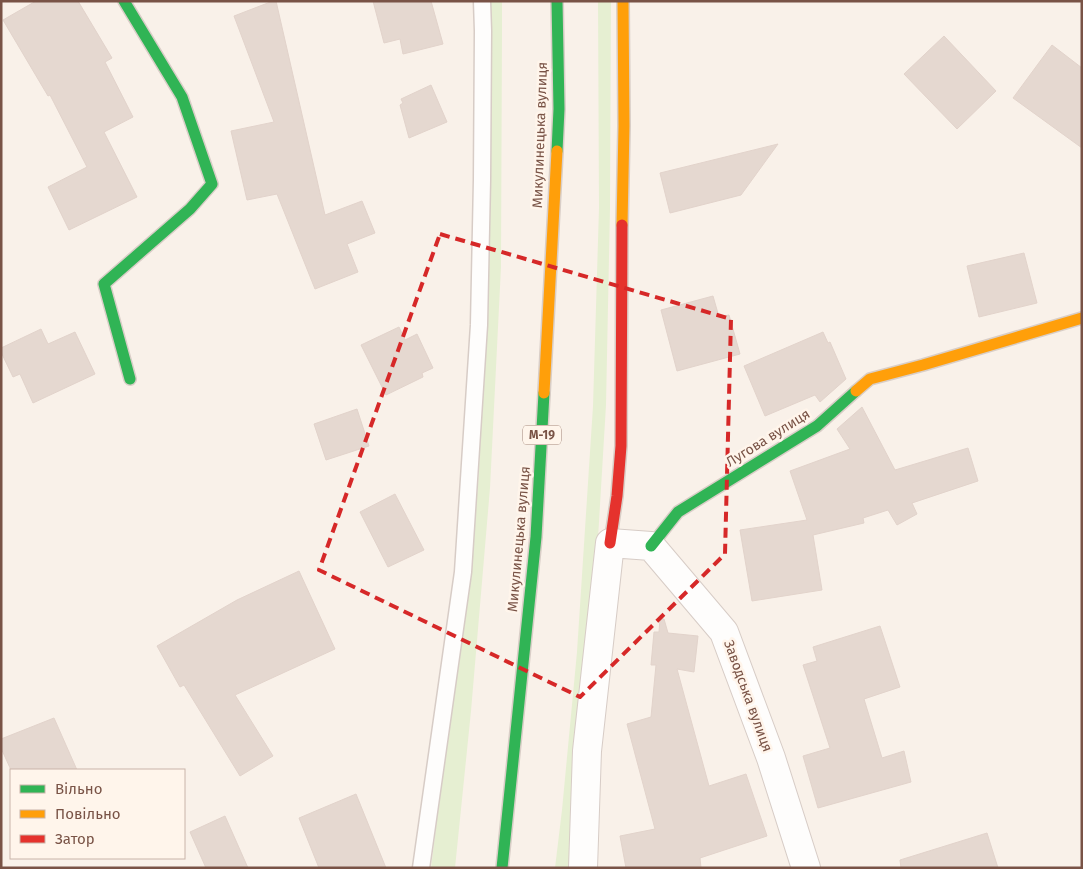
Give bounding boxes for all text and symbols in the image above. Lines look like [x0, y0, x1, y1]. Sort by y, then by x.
street label: Микулинецька вулиця [529, 62, 551, 208]
street label: Лугова вулиця [723, 405, 813, 471]
road number: М-19 [523, 426, 561, 444]
street label: Микулинецька вулиця [504, 465, 534, 613]
street label: Заводська вулиця [720, 638, 776, 754]
legend [10, 769, 185, 859]
text: Вільно [55, 780, 102, 798]
text: Повільно [55, 805, 121, 823]
text: Затор [55, 830, 95, 848]

